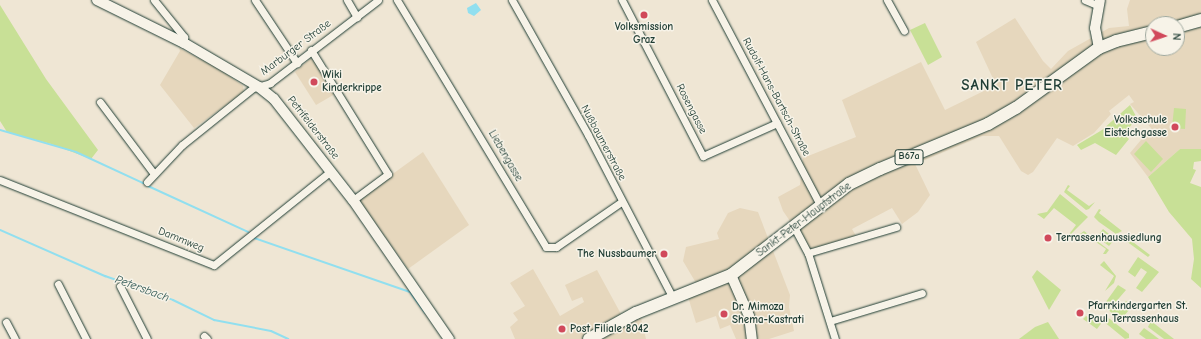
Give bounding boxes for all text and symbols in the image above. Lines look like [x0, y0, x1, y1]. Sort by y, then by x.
marker: Volksmission Graz [639, 10, 649, 20]
north arrow [1145, 16, 1185, 56]
street label: Marburger Straße [258, 17, 334, 79]
place label: Volksmission Graz [615, 21, 673, 47]
text: N [1170, 33, 1183, 41]
street label: Rudolf-Hans-Bartsch-Straße [739, 36, 813, 158]
place label: Wiki Kinderkrippe [322, 69, 382, 95]
marker: Wiki Kinderkrippe [309, 77, 319, 87]
district label: SANKT PETER [961, 77, 1063, 95]
street label: Rosengasse [673, 82, 709, 136]
street label: Petrifelderstraße [284, 94, 342, 162]
street label: Nußbaumerstraße [578, 103, 628, 183]
place label: Volksschule Eisteichgasse [1104, 114, 1167, 140]
marker: Volksschule Eisteichgasse [1170, 122, 1180, 132]
street label: Liebengasse [485, 128, 525, 184]
road number: B67a [894, 149, 924, 165]
street label: Sankt-Peter-Hauptstraße [754, 180, 854, 260]
street label: Dammweg [156, 225, 206, 255]
place label: Terrassenhaussiedlung [1056, 231, 1162, 245]
marker: Terrassenhaussiedlung [1043, 233, 1053, 243]
place label: The Nussbaumer [577, 247, 656, 261]
marker: The Nussbaumer [659, 249, 669, 259]
water label: Petersbach [113, 273, 171, 305]
place label: Pfarrkindergarten St. Paul Terrassenhaus [1088, 300, 1187, 326]
place label: Dr. Mimoza Shema-Kastrati [732, 301, 804, 327]
marker: Pfarrkindergarten St. Paul Terrassenhaus [1075, 308, 1085, 318]
marker: Dr. Mimoza Shema-Kastrati [719, 309, 729, 319]
place label: Post Filiale 8042 [570, 322, 648, 336]
marker: Post Filiale 8042 [557, 324, 567, 334]

